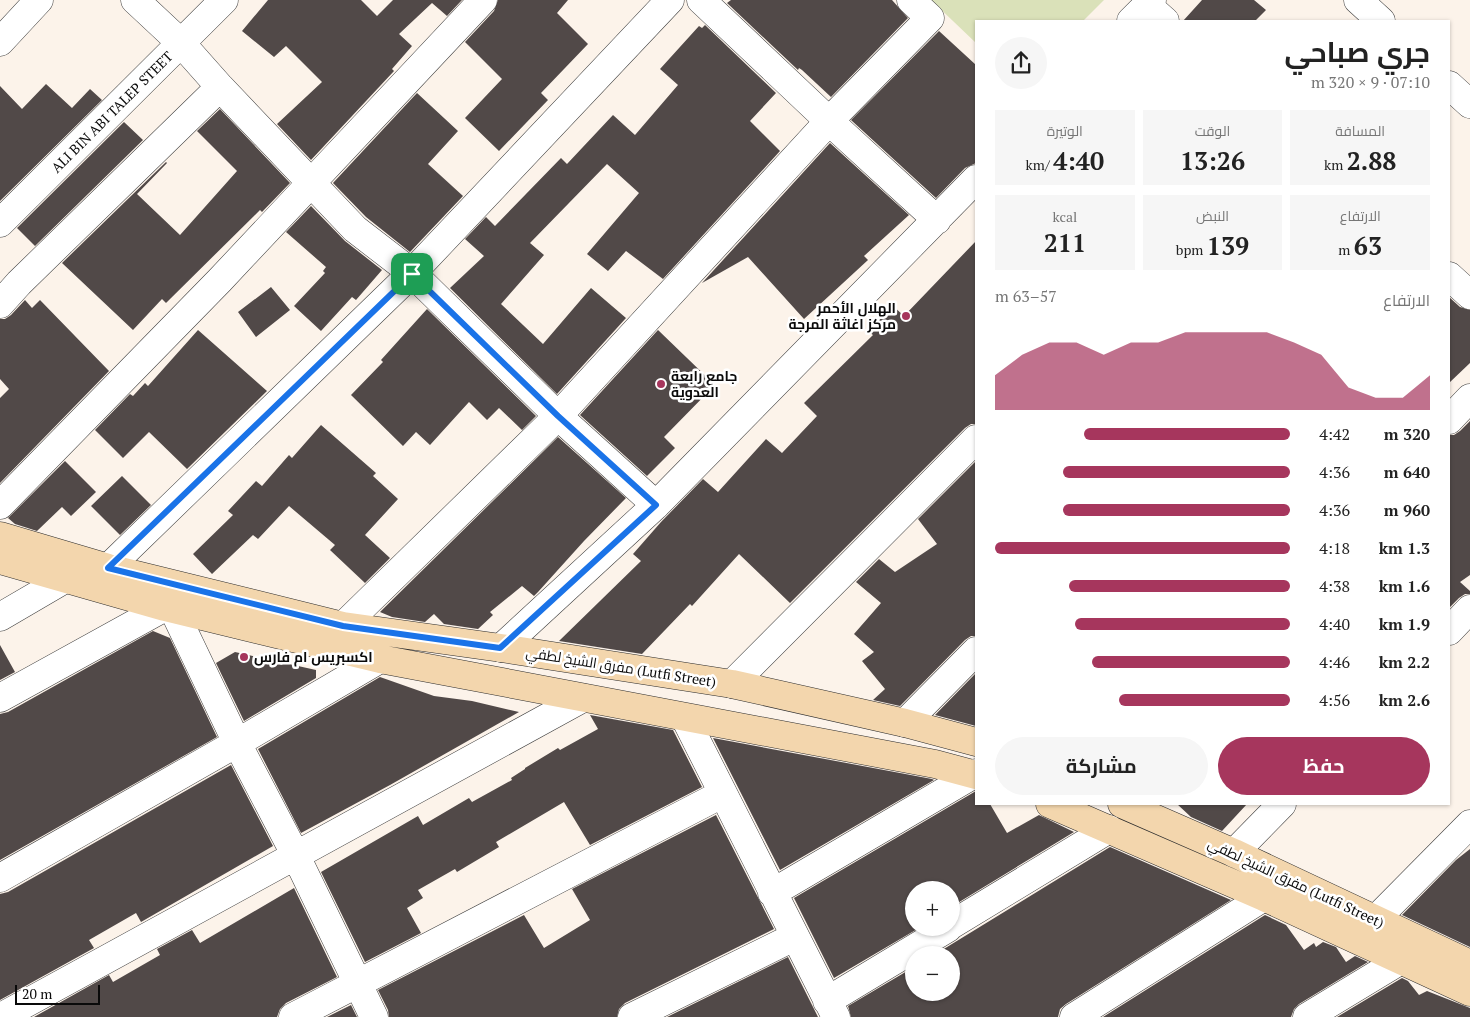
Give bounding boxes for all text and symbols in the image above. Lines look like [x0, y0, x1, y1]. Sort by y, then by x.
text: جري صباحي [1284, 33, 1430, 70]
button: share [995, 37, 1047, 89]
street label: ALI BIN ABI TALEP STEET [47, 46, 177, 177]
text: 07:10 · 9 × 320 m [1311, 71, 1430, 93]
text: الوتيرة [1047, 121, 1083, 140]
text: الوقت [1195, 121, 1230, 140]
text: المسافة [1335, 121, 1385, 140]
text: 4:40 [1053, 144, 1104, 177]
text: 13:26 [1180, 144, 1245, 177]
text: 2.88 [1347, 144, 1396, 177]
text: /km [1026, 155, 1053, 174]
text: km [1324, 155, 1347, 174]
text: النبض [1196, 206, 1229, 225]
text: الارتفاع [1340, 206, 1381, 225]
text: kcal [1052, 207, 1077, 226]
text: 211 [1044, 226, 1086, 259]
text: 139 [1207, 229, 1249, 262]
text: 63 [1354, 229, 1382, 262]
text: bpm [1176, 240, 1207, 259]
text: m [1338, 240, 1354, 259]
pin [391, 253, 433, 295]
icon: arrive [398, 260, 426, 288]
text: 57–63 m [995, 285, 1057, 307]
text: الارتفاع [1383, 289, 1430, 311]
place label: الهلال الأحمر مركز اغاثة المرجة [788, 298, 896, 333]
marker: الهلال الأحمر مركز اغاثة المرجة [900, 310, 912, 322]
place label: جامع رابعة العدوية [671, 366, 737, 401]
marker: جامع رابعة العدوية [655, 378, 667, 390]
text: 4:42 [1319, 423, 1350, 445]
text: 320 m [1384, 423, 1430, 445]
text: 4:36 [1319, 461, 1350, 483]
text: 640 m [1384, 461, 1430, 483]
text: 4:36 [1319, 499, 1350, 521]
text: 960 m [1384, 499, 1430, 521]
text: 4:18 [1319, 537, 1350, 559]
text: 1.3 km [1379, 537, 1430, 559]
text: 4:38 [1319, 575, 1350, 597]
text: 1.6 km [1379, 575, 1430, 597]
text: 4:40 [1319, 613, 1350, 635]
text: 1.9 km [1379, 613, 1430, 635]
street label: مفرق الشيخ لطفي (Lutfi Street) [524, 642, 718, 694]
place label: اكسبريس ام فارس [254, 647, 373, 667]
marker: اكسبريس ام فارس [238, 651, 250, 663]
text: 4:46 [1319, 651, 1350, 673]
text: 2.2 km [1379, 651, 1430, 673]
text: 4:56 [1319, 689, 1350, 711]
text: 2.6 km [1379, 689, 1430, 711]
button: مشاركة [995, 737, 1208, 795]
button: حفظ [1218, 737, 1430, 795]
street label: مفرق الشيخ لطفي (Lutfi Street) [1204, 833, 1387, 935]
map controls [905, 881, 960, 1001]
button: + [905, 881, 960, 936]
button: − [905, 946, 960, 1001]
scale bar [15, 982, 100, 1005]
text: 20 m [22, 984, 52, 1003]

